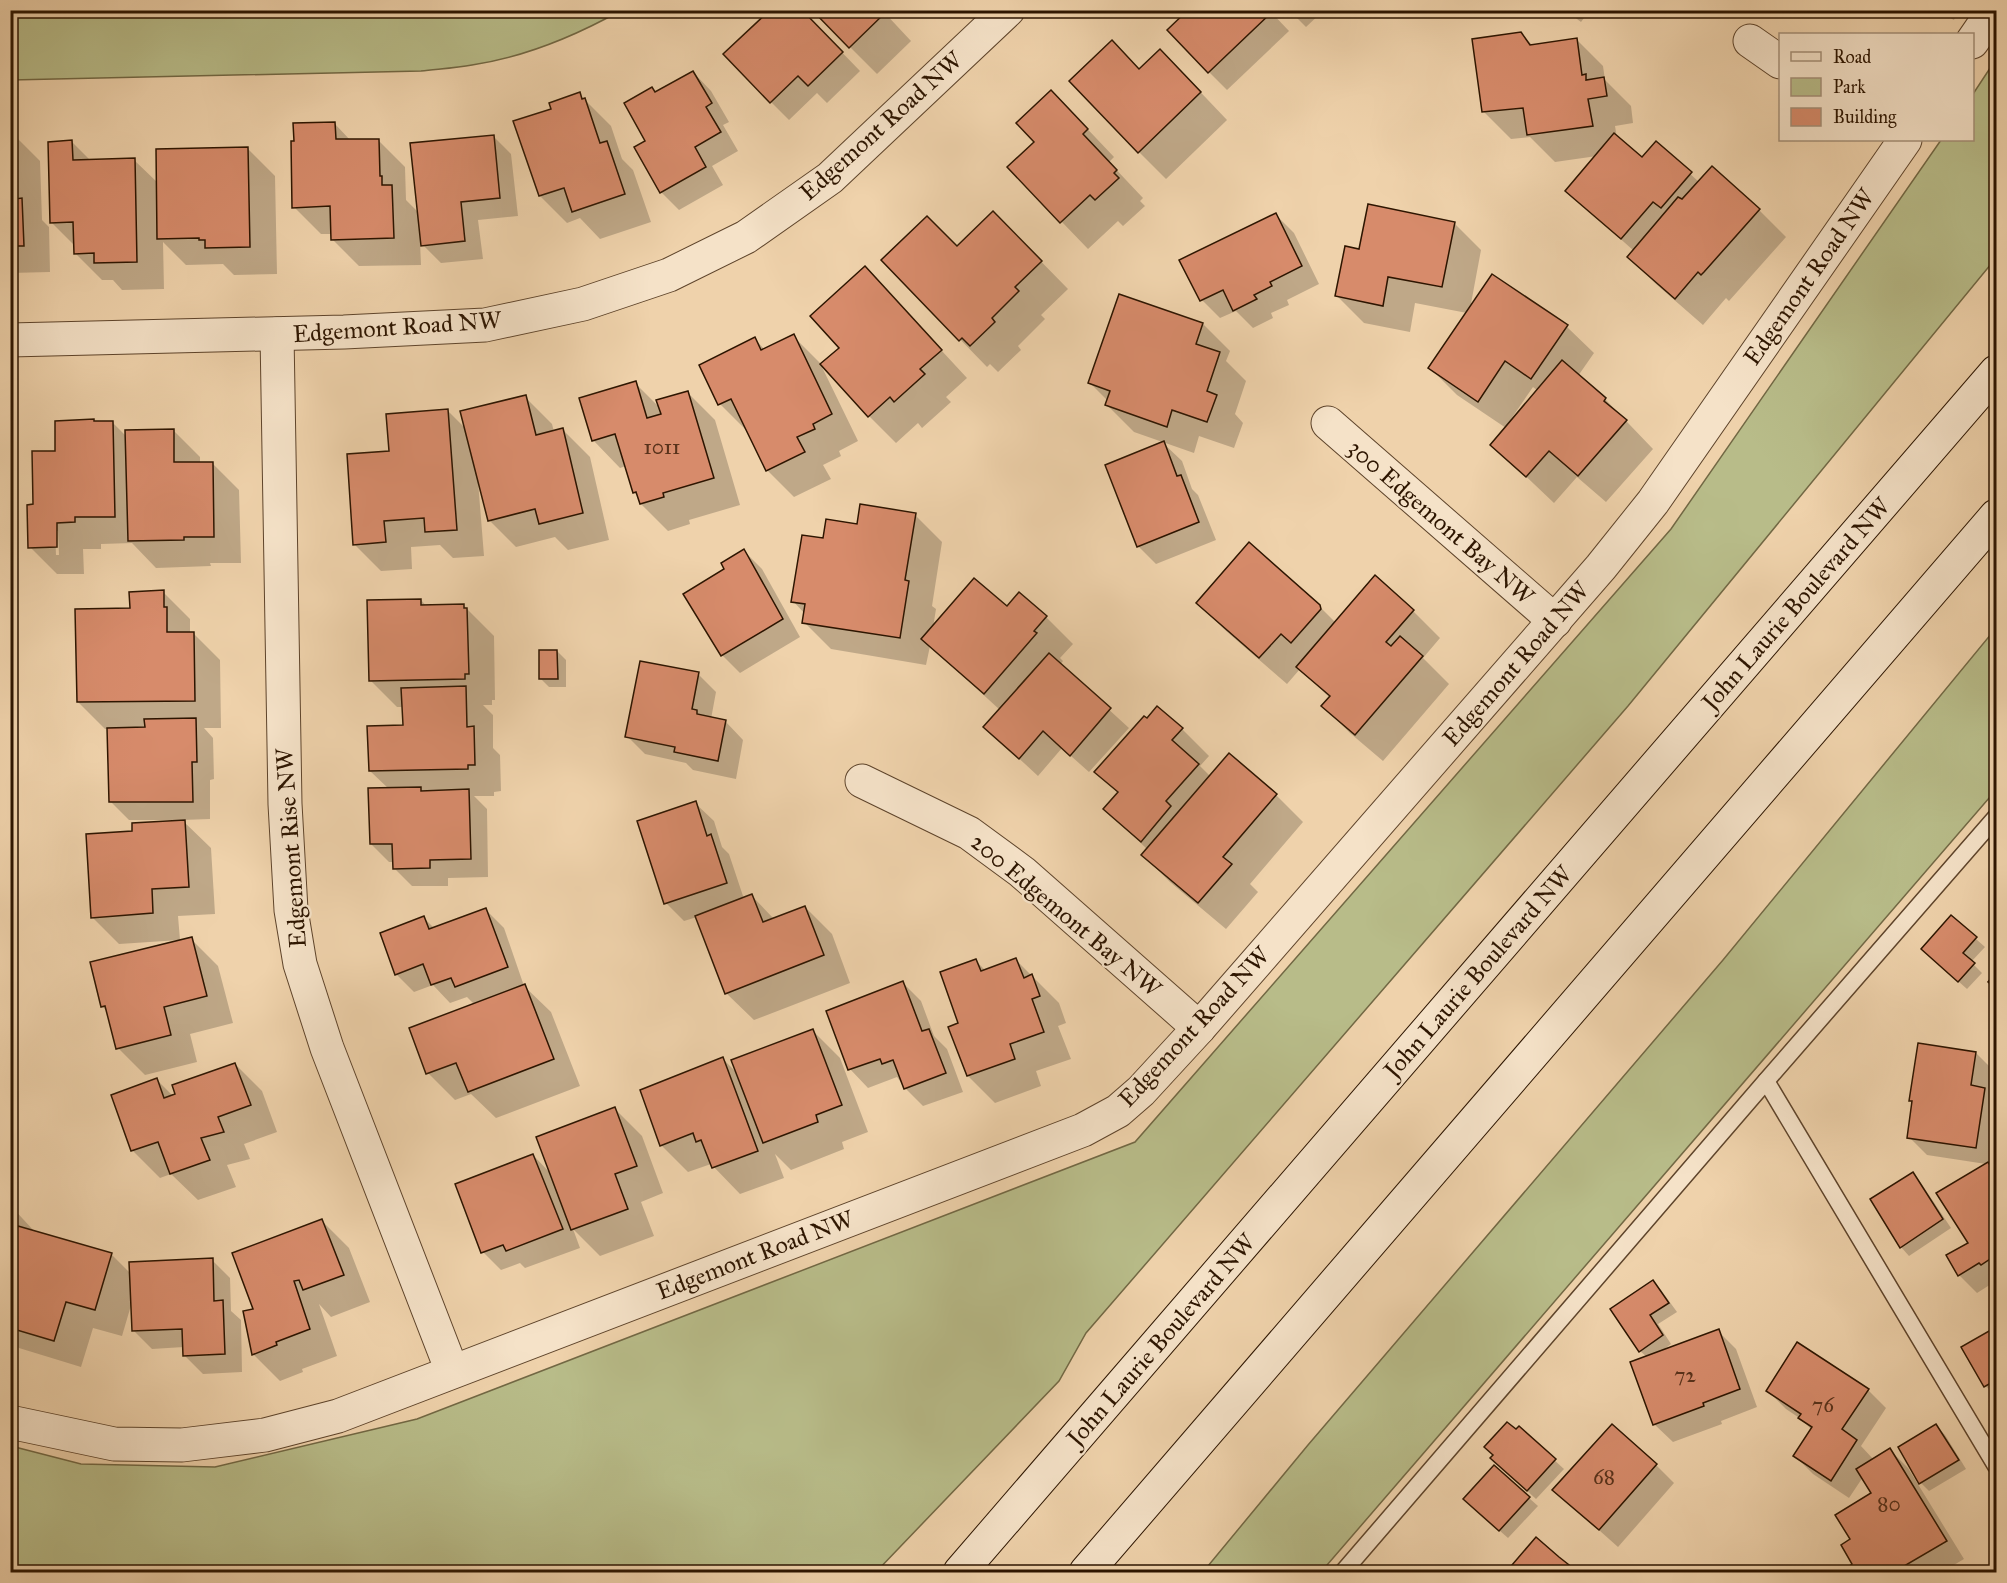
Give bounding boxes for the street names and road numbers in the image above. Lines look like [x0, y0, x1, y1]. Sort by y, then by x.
street label: Edgemont Road NW [793, 44, 970, 207]
street label: Edgemont Road NW [1737, 182, 1882, 371]
street label: Edgemont Road NW [292, 305, 503, 349]
street label: 300 Edgemont Bay NW [1342, 433, 1541, 612]
street label: John Laurie Boulevard NW [1693, 491, 1897, 719]
street label: Edgemont Road NW [1436, 574, 1597, 753]
street label: Edgemont Rise NW [269, 746, 313, 949]
street label: 200 Edgemont Bay NW [965, 827, 1168, 1004]
street label: John Laurie Boulevard NW [1375, 859, 1579, 1087]
street label: Edgemont Road NW [1112, 940, 1277, 1114]
street label: Edgemont Road NW [652, 1203, 859, 1306]
street label: John Laurie Boulevard NW [1058, 1227, 1262, 1455]

